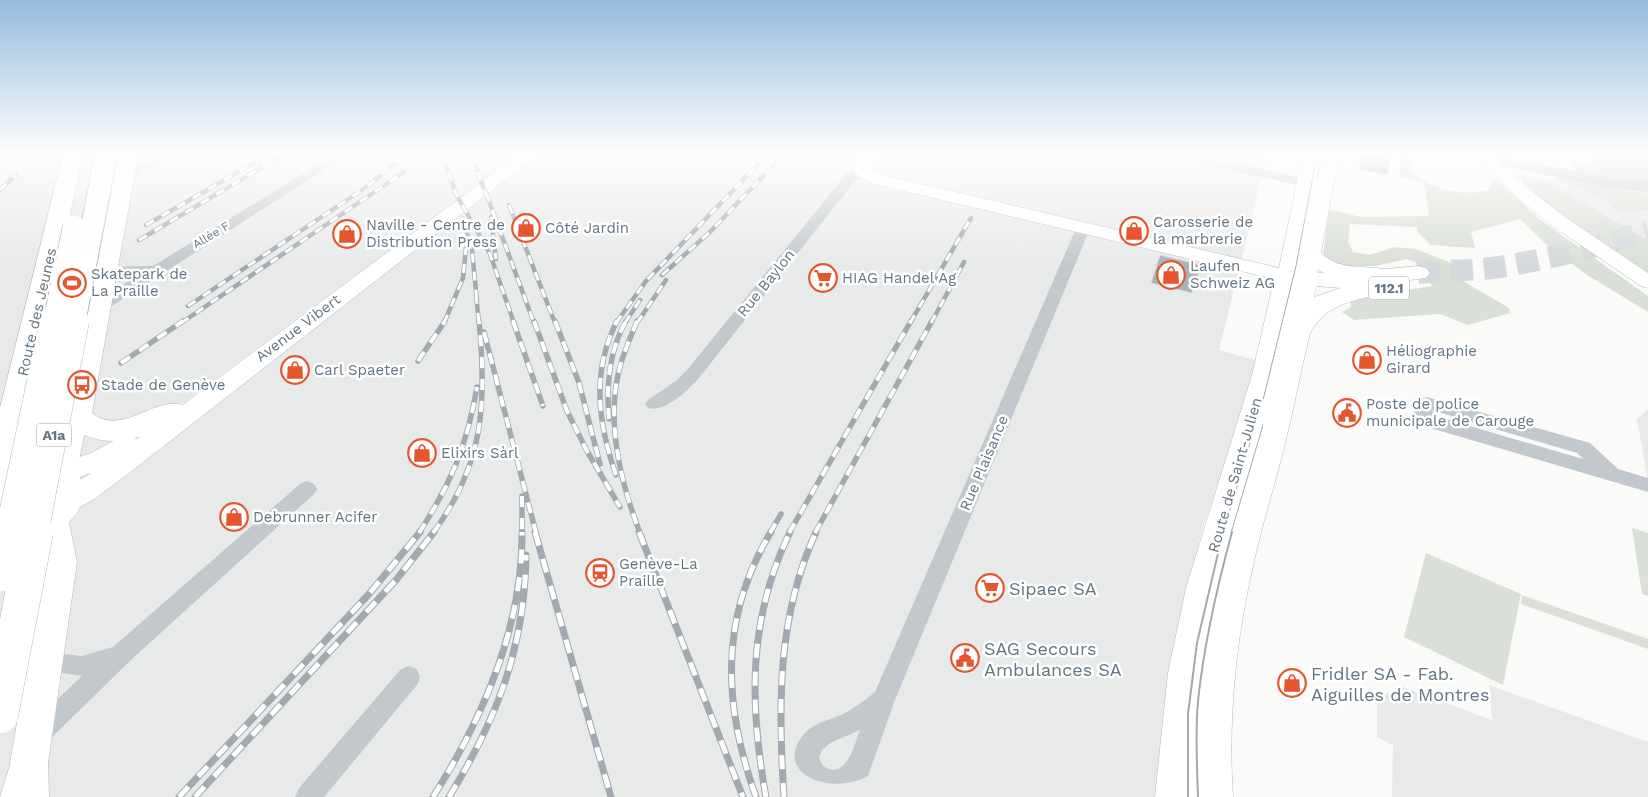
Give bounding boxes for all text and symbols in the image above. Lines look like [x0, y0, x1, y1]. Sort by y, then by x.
shop icon: Côté Jardin [511, 213, 541, 243]
place label: Carosserie de la marbrerie [1153, 213, 1253, 248]
place label: Naville - Centre de Distribution Press [366, 216, 505, 251]
shop icon: Carosserie de la marbrerie [1119, 216, 1149, 246]
street label: Allée F [190, 219, 232, 251]
shop icon: Naville - Centre de Distribution Press [332, 219, 362, 249]
place label: Côté Jardin [545, 219, 629, 237]
street label: Route des Jeunes [14, 246, 61, 378]
street label: Rue Baylon [733, 246, 799, 320]
place label: Laufen Schweiz AG [1190, 257, 1275, 292]
shop icon: Laufen Schweiz AG [1156, 260, 1186, 290]
supermarket icon: HIAG Handel Ag [808, 263, 838, 293]
place label: Skatepark de La Praille [91, 265, 187, 300]
sports icon: Skatepark de La Praille [57, 268, 87, 298]
place label: HIAG Handel Ag [842, 269, 956, 287]
road number: 112.1 [1369, 276, 1409, 300]
street label: Avenue Vibert [252, 290, 344, 366]
place label: Héliographie Girard [1386, 342, 1477, 377]
shop icon: Héliographie Girard [1352, 345, 1382, 375]
shop icon: Carl Spaeter [280, 355, 310, 385]
place label: Carl Spaeter [314, 361, 405, 379]
bus stop icon: Stade de Genève [67, 370, 97, 400]
place label: Stade de Genève [101, 376, 225, 394]
place label: Poste de police municipale de Carouge [1366, 395, 1534, 430]
street label: Route de Saint-Julien [1204, 396, 1266, 554]
public building icon: Poste de police municipale de Carouge [1332, 398, 1362, 428]
street label: Rue Plaisance [956, 413, 1012, 513]
road number: A1a [36, 424, 72, 446]
shop icon: Elixirs Sàrl [407, 438, 437, 468]
place label: Elixirs Sàrl [441, 444, 519, 462]
shop icon: Debrunner Acifer [219, 502, 249, 532]
place label: Debrunner Acifer [253, 508, 377, 526]
place label: Genève-La Praille [619, 555, 698, 590]
station icon: Genève-La Praille [585, 558, 615, 588]
supermarket icon: Sipaec SA [975, 573, 1005, 603]
place label: Sipaec SA [1009, 578, 1097, 599]
place label: SAG Secours Ambulances SA [984, 638, 1122, 680]
public building icon: SAG Secours Ambulances SA [950, 643, 980, 673]
place label: Fridler SA - Fab. Aiguilles de Montres [1311, 663, 1490, 705]
shop icon: Fridler SA - Fab. Aiguilles de Montres [1277, 668, 1307, 698]

